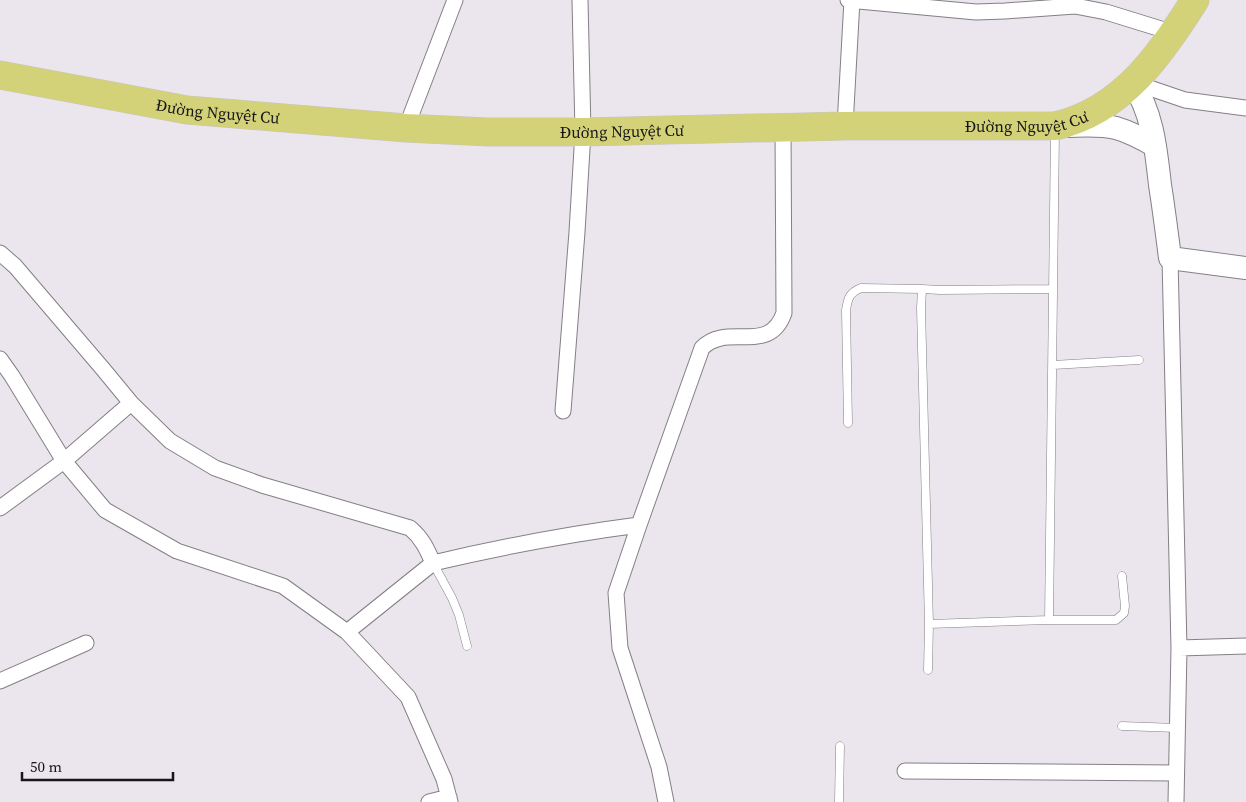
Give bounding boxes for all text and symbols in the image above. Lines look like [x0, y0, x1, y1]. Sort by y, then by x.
street label: Đường Nguyệt Cư [154, 93, 281, 129]
street label: Đường Nguyệt Cư [965, 105, 1092, 137]
street label: Đường Nguyệt Cư [560, 119, 685, 143]
scale bar [22, 750, 174, 782]
text: 50 m [30, 756, 62, 777]

